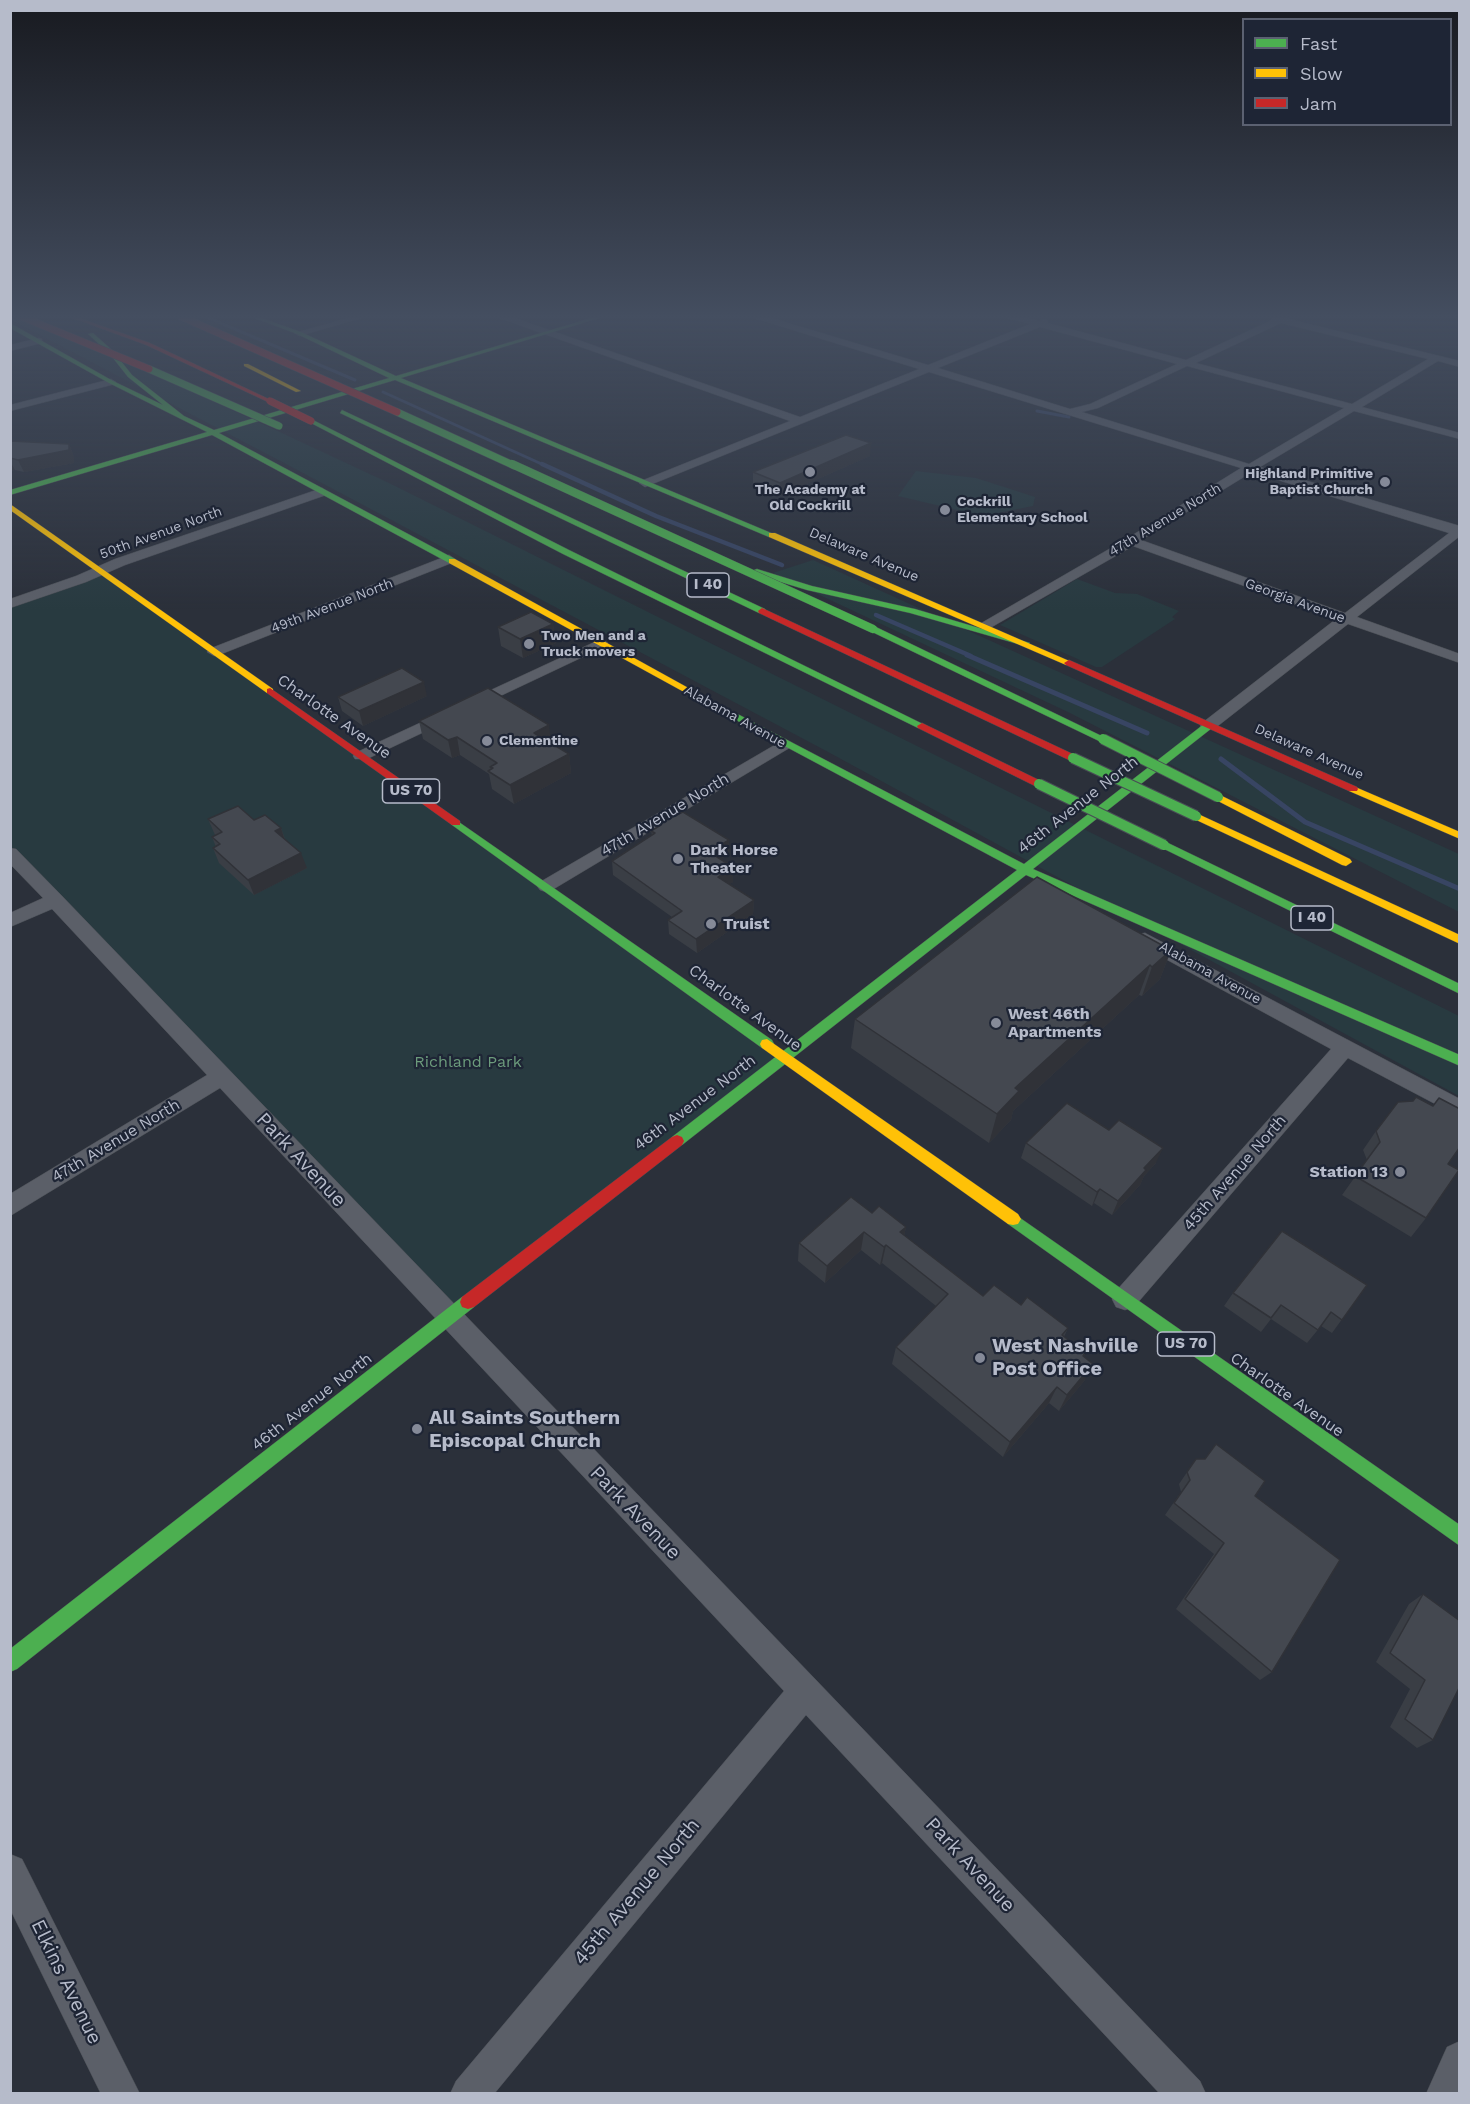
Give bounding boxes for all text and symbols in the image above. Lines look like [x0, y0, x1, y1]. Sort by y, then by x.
legend [1242, 18, 1452, 126]
text: Fast [1300, 33, 1337, 54]
text: Slow [1300, 63, 1343, 84]
text: Jam [1300, 93, 1337, 114]
marker: The Academy at Old Cockrill [803, 465, 817, 479]
place label: Highland Primitive Baptist Church [1245, 466, 1373, 498]
marker: Highland Primitive Baptist Church [1378, 475, 1392, 489]
street label: 47th Avenue North [1106, 480, 1224, 560]
place label: The Academy at Old Cockrill [755, 482, 865, 514]
place label: Cockrill Elementary School [957, 494, 1088, 526]
street label: 50th Avenue North [98, 503, 224, 563]
marker: Cockrill Elementary School [938, 503, 952, 517]
street label: Delaware Avenue [807, 524, 921, 586]
road number: I 40 [687, 573, 729, 597]
street label: 49th Avenue North [269, 575, 395, 637]
street label: Georgia Avenue [1243, 575, 1347, 627]
place label: Two Men and a Truck movers [541, 628, 646, 660]
marker: Two Men and a Truck movers [522, 637, 536, 651]
street label: Charlotte Avenue [273, 671, 395, 763]
street label: Alabama Avenue [681, 682, 789, 752]
street label: Delaware Avenue [1252, 720, 1366, 784]
place label: Clementine [499, 733, 578, 749]
marker: Clementine [480, 734, 494, 748]
street label: 46th Avenue North [1014, 752, 1142, 858]
street label: 47th Avenue North [598, 769, 732, 861]
road number: US 70 [382, 779, 440, 803]
place label: Dark Horse Theater [690, 840, 778, 878]
marker: Dark Horse Theater [671, 852, 685, 866]
road number: I 40 [1291, 906, 1333, 930]
place label: Truist [723, 914, 769, 934]
marker: Truist [704, 917, 718, 931]
street label: Alabama Avenue [1156, 938, 1264, 1008]
street label: Charlotte Avenue [685, 961, 805, 1055]
place label: West 46th Apartments [1008, 1004, 1101, 1042]
marker: West 46th Apartments [989, 1016, 1003, 1030]
street label: 46th Avenue North [630, 1051, 760, 1155]
park label: Richland Park [414, 1052, 522, 1072]
street label: 47th Avenue North [49, 1095, 183, 1187]
street label: Park Avenue [251, 1108, 351, 1212]
street label: 45th Avenue North [1180, 1111, 1290, 1235]
place label: Station 13 [1309, 1162, 1388, 1182]
marker: Station 13 [1393, 1165, 1407, 1179]
road number: US 70 [1158, 1332, 1214, 1356]
place label: West Nashville Post Office [992, 1334, 1138, 1381]
street label: 46th Avenue North [248, 1349, 376, 1455]
street label: Charlotte Avenue [1226, 1349, 1348, 1441]
marker: West Nashville Post Office [973, 1351, 987, 1365]
place label: All Saints Southern Episcopal Church [429, 1406, 620, 1453]
marker: All Saints Southern Episcopal Church [410, 1422, 424, 1436]
street label: Park Avenue [584, 1461, 686, 1565]
street label: Park Avenue [920, 1813, 1020, 1917]
street label: 45th Avenue North [569, 1814, 705, 1970]
street label: Elkins Avenue [25, 1916, 107, 2048]

